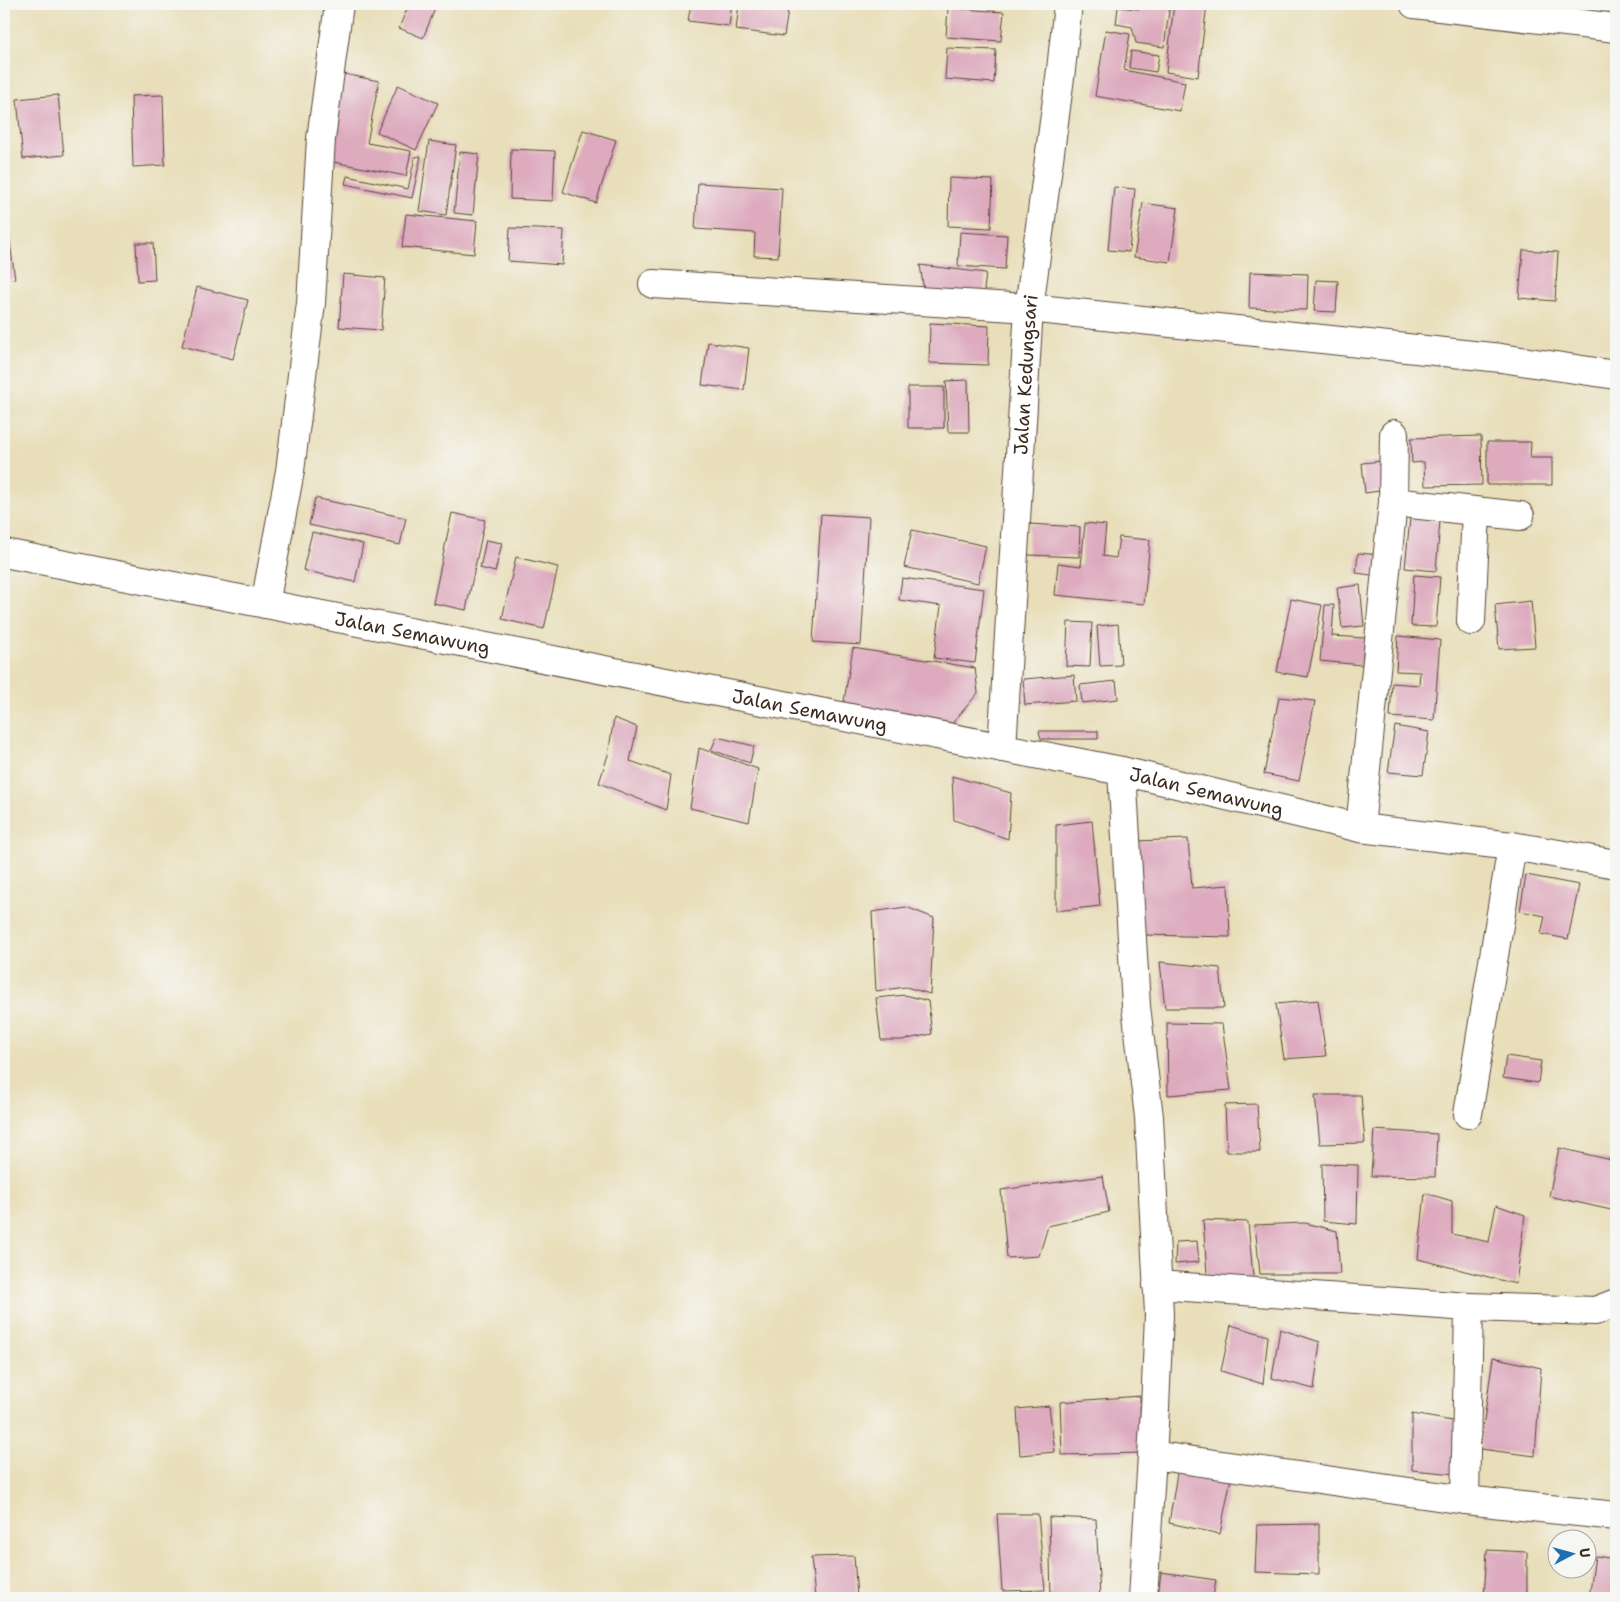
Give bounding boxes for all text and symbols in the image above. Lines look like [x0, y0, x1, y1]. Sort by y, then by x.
street label: Jalan Kedungsari [1008, 293, 1043, 456]
street label: Jalan Semawung [333, 605, 492, 660]
street label: Jalan Semawung [730, 683, 890, 737]
street label: Jalan Semawung [1127, 761, 1286, 822]
north arrow [1548, 1530, 1598, 1580]
text: U [1575, 1547, 1594, 1558]

